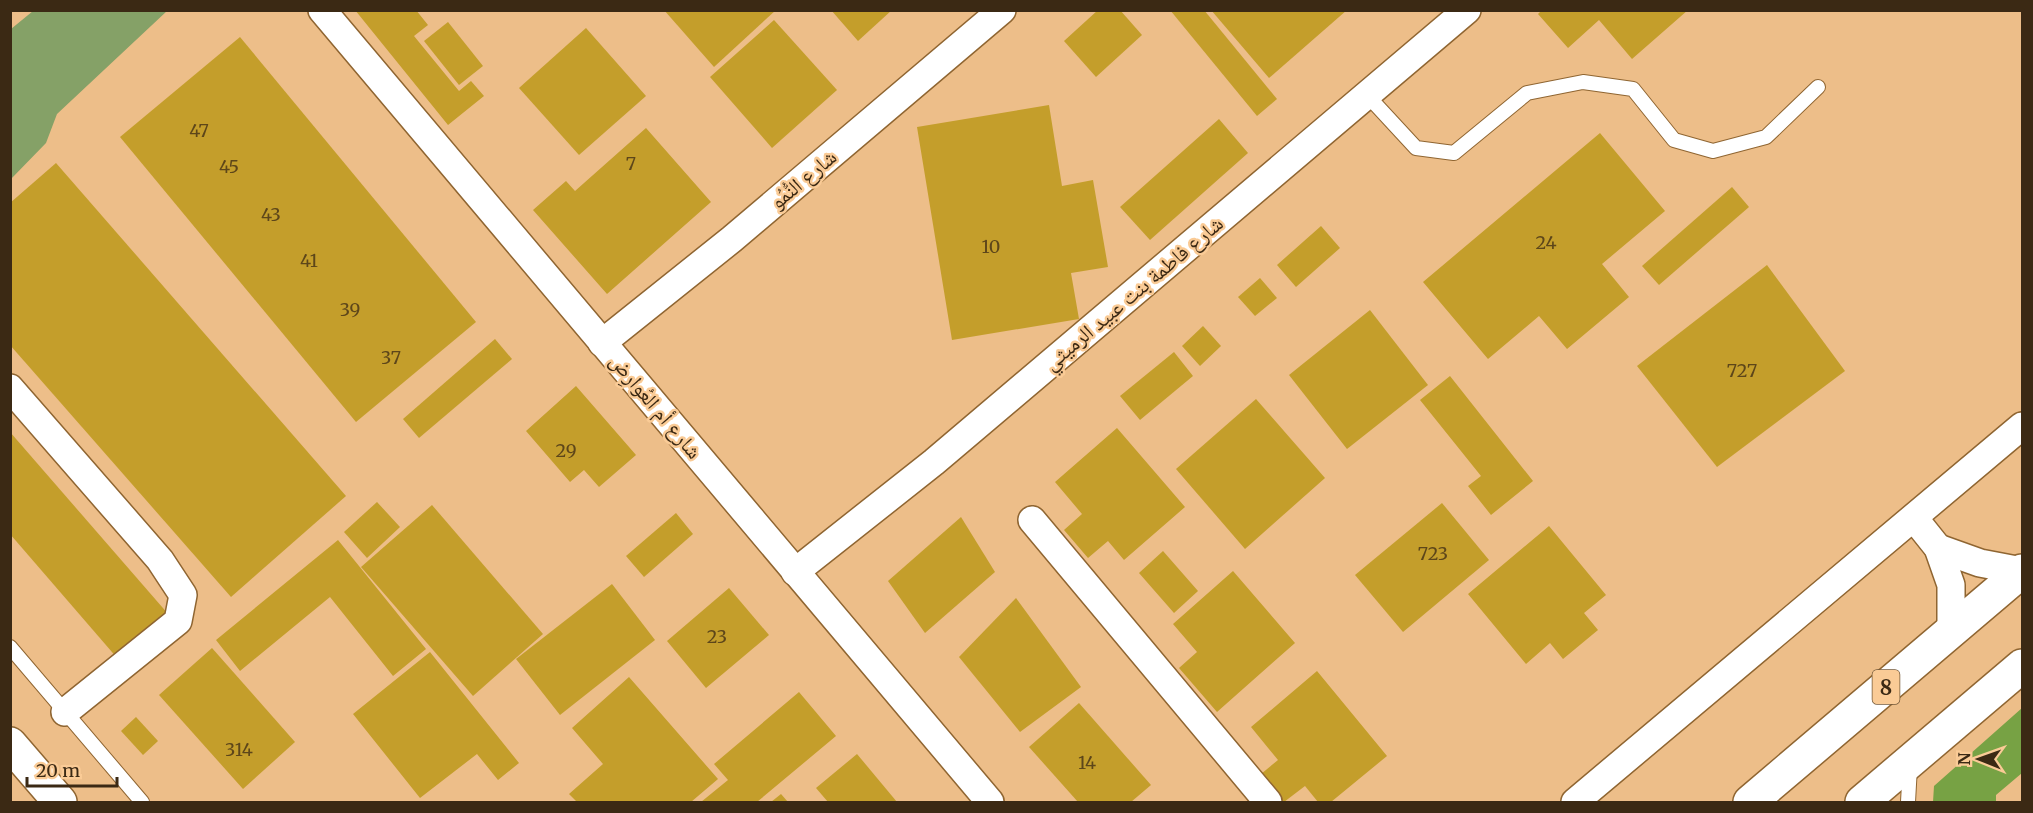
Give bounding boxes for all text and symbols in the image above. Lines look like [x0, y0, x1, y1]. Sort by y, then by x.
house number: 47 [189, 119, 209, 142]
street label: شارع النُّمُو [764, 143, 842, 215]
house number: 7 [626, 152, 636, 175]
house number: 45 [219, 155, 239, 178]
house number: 43 [261, 203, 281, 226]
street label: شارع فاطمة بنت عبيد الرميثي [1038, 210, 1231, 379]
house number: 24 [1535, 231, 1557, 254]
house number: 10 [982, 235, 1000, 258]
house number: 41 [300, 249, 318, 272]
house number: 39 [340, 298, 360, 321]
house number: 37 [381, 346, 401, 369]
street label: شارع أم العُوارِض [602, 348, 708, 466]
house number: 727 [1727, 359, 1757, 382]
house number: 29 [555, 439, 577, 462]
house number: 723 [1418, 542, 1448, 565]
house number: 23 [707, 625, 727, 648]
road number: 8 [1872, 670, 1900, 704]
north arrow [1949, 729, 2009, 789]
house number: 314 [225, 738, 253, 761]
scale bar [27, 750, 117, 788]
house number: 14 [1078, 751, 1096, 774]
text: N [1954, 752, 1974, 765]
text: 20 m [36, 759, 80, 782]

